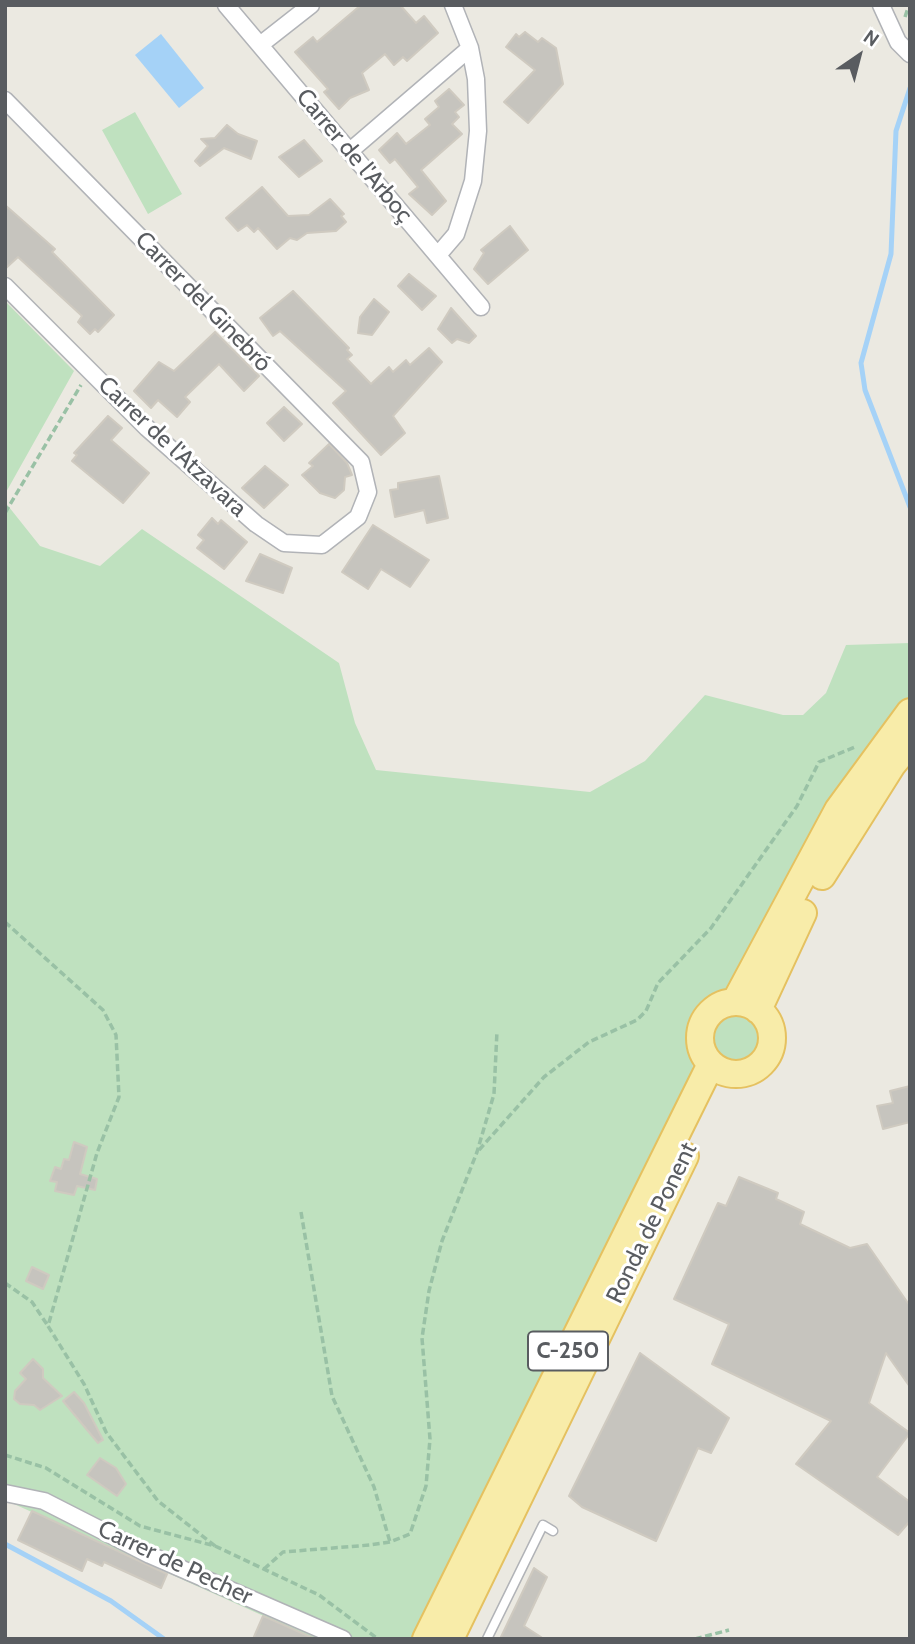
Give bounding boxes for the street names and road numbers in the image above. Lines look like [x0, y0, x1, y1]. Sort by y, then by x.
street label: Carrer de l'Arboç [290, 83, 418, 229]
street label: Carrer del Ginebró [129, 226, 277, 378]
street label: Carrer de l'Atzavara [92, 371, 252, 523]
street label: Ronda de Ponent [601, 1138, 703, 1308]
road number: C-250 [528, 1332, 608, 1370]
street label: Carrer de Pecher [93, 1515, 257, 1611]

